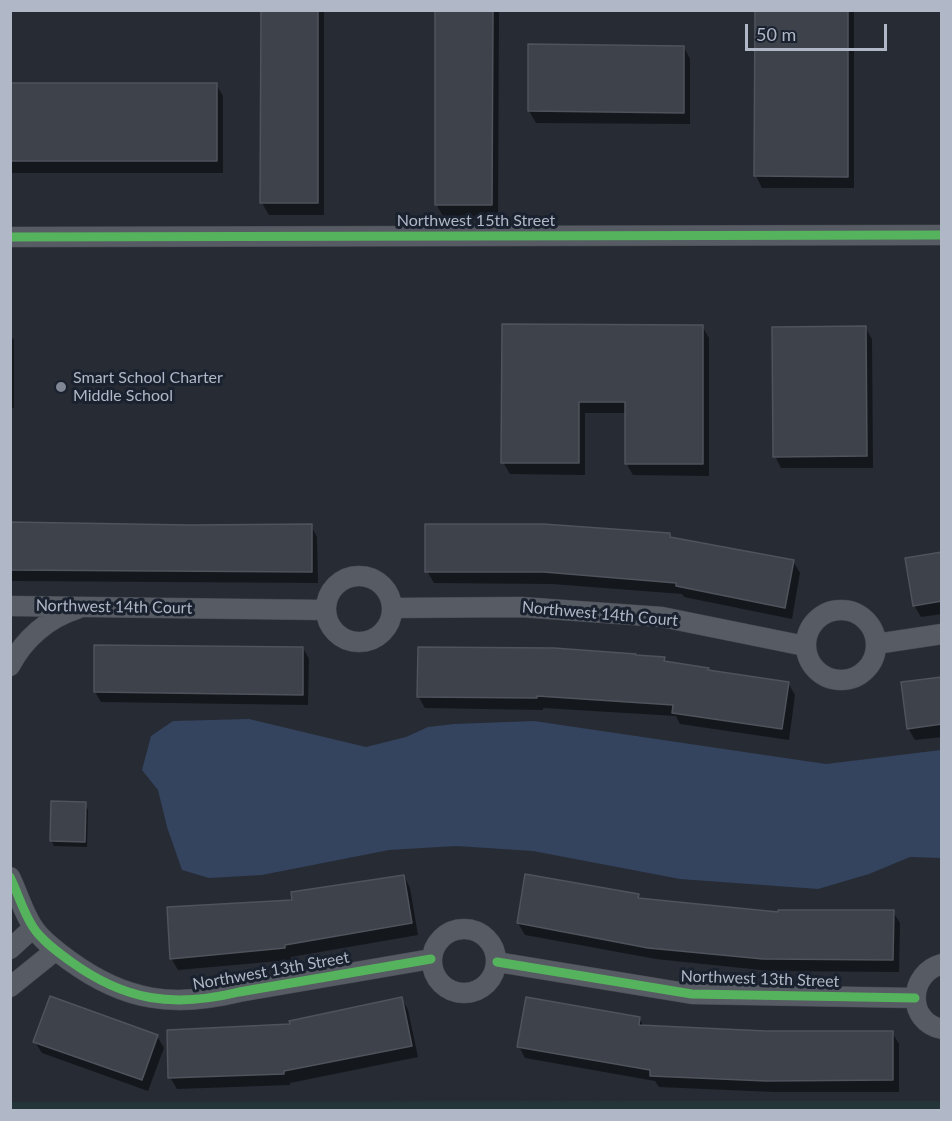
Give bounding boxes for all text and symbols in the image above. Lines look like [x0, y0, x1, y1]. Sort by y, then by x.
scale bar [748, 12, 890, 50]
text: 50 m [756, 23, 796, 45]
street label: Northwest 15th Street [397, 211, 555, 231]
place label: Smart School Charter Middle School [73, 368, 223, 406]
marker: Smart School Charter Middle School [54, 380, 68, 394]
street label: Northwest 14th Court [36, 596, 192, 618]
street label: Northwest 14th Court [521, 598, 679, 630]
street label: Northwest 13th Street [191, 948, 351, 994]
street label: Northwest 13th Street [680, 967, 840, 991]

